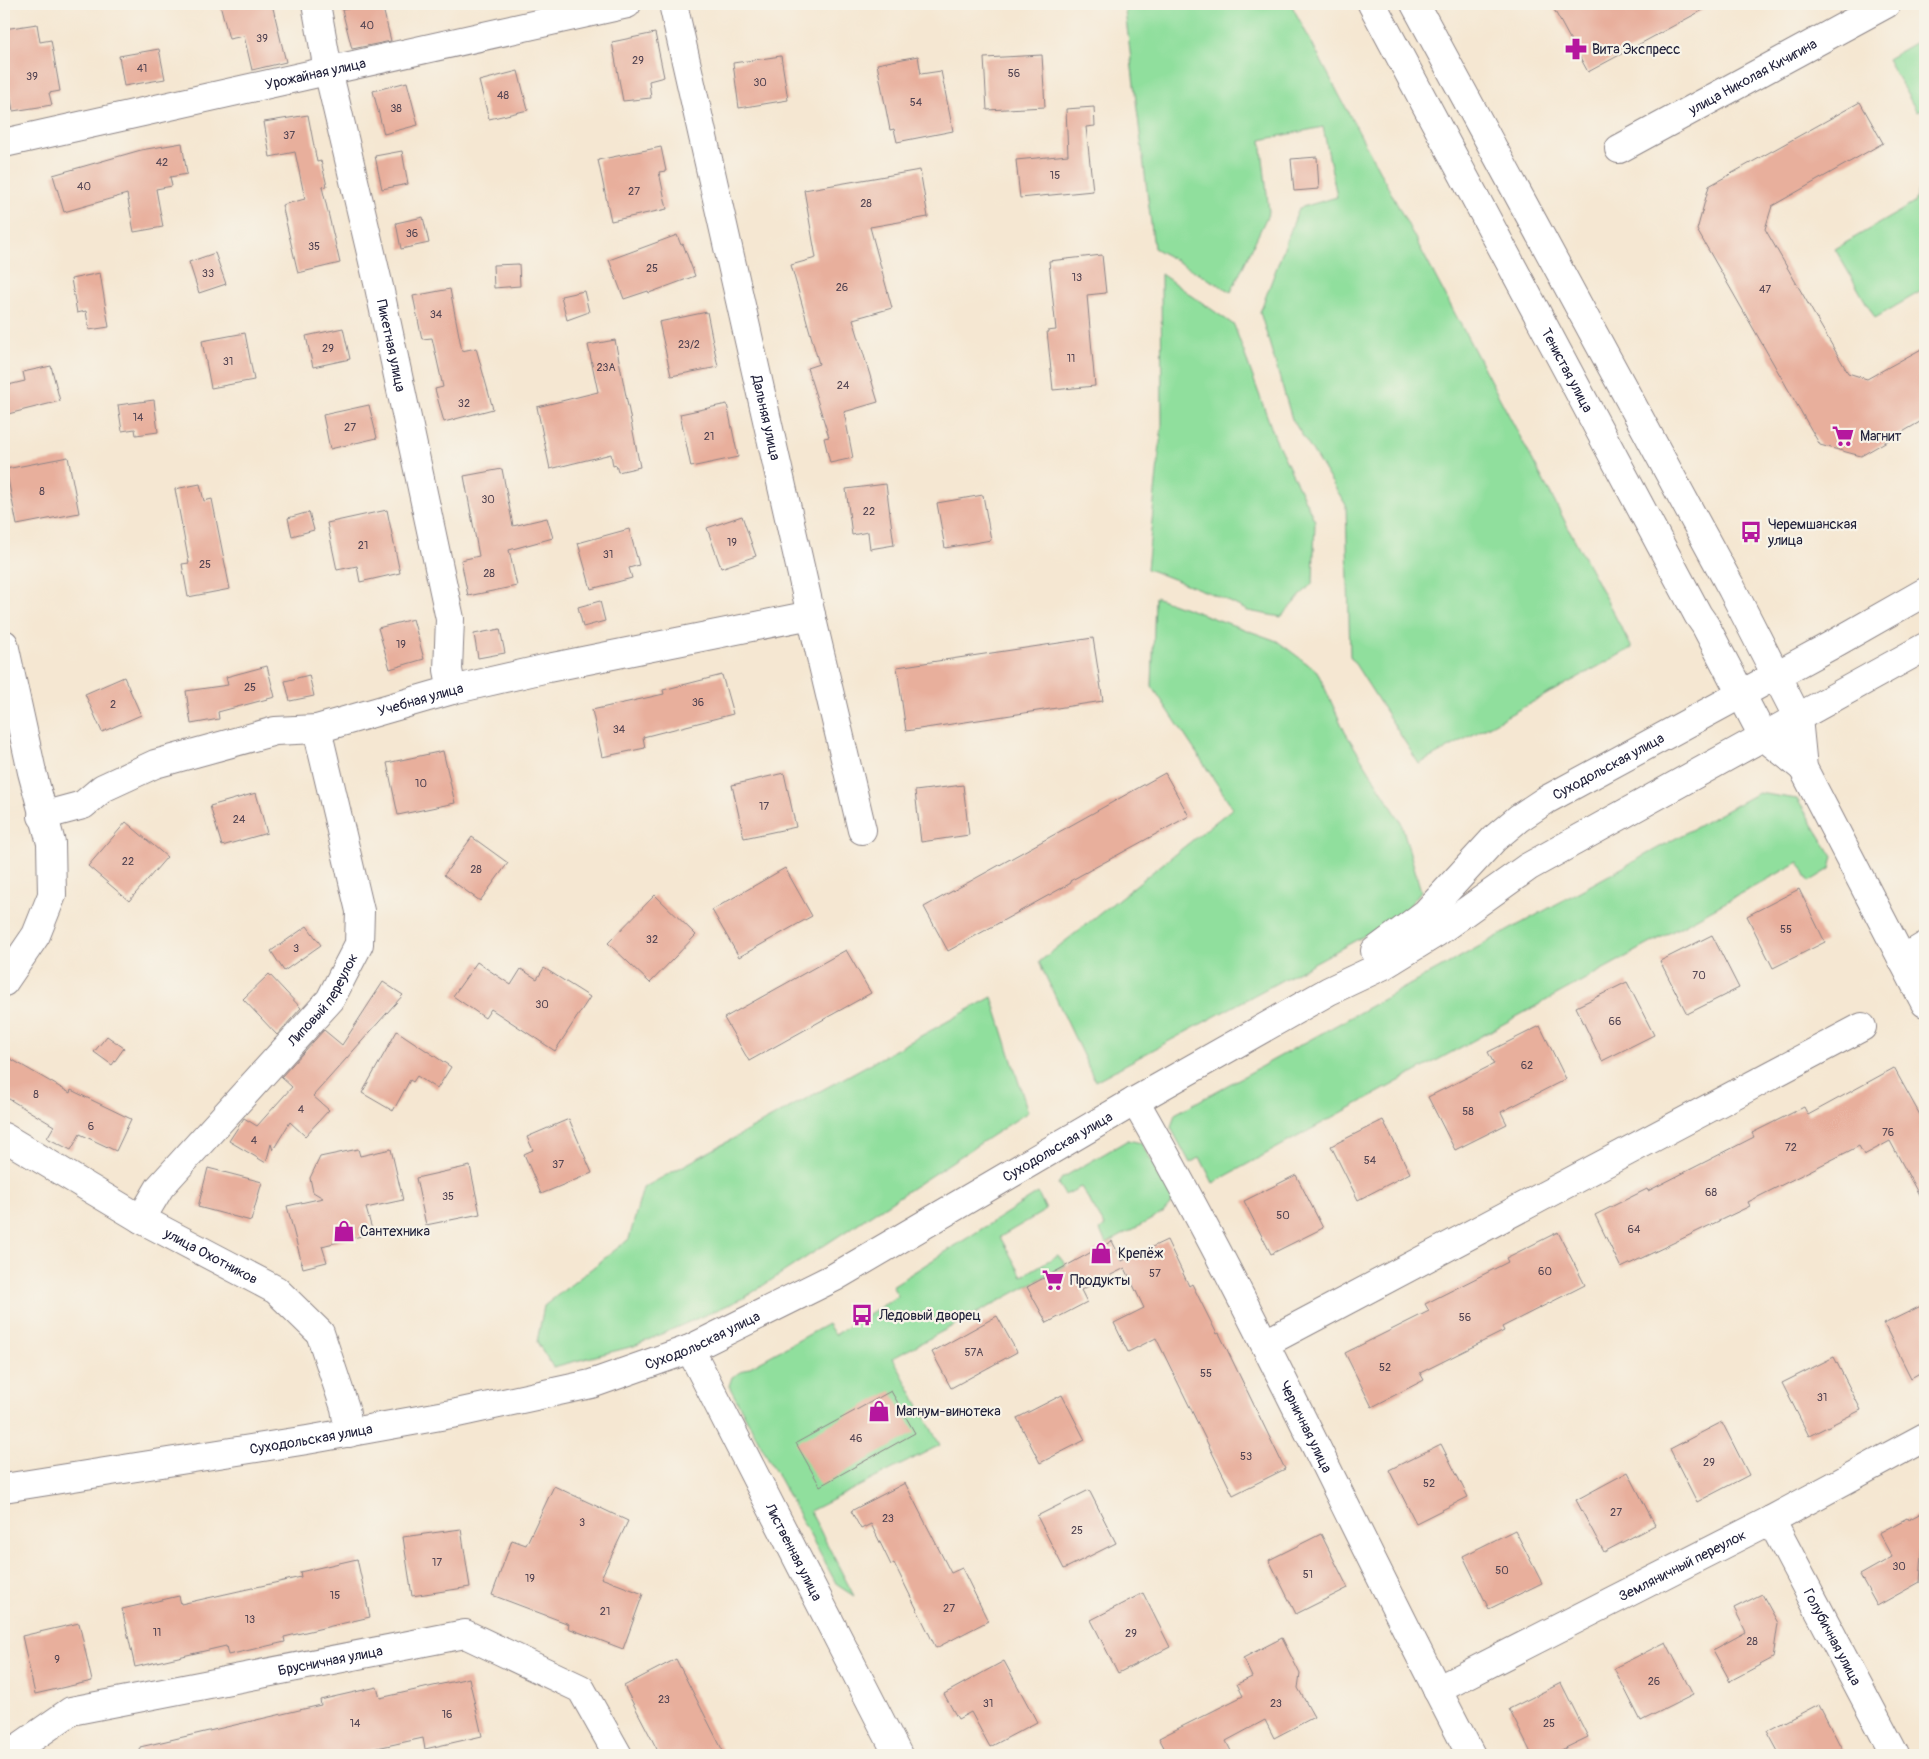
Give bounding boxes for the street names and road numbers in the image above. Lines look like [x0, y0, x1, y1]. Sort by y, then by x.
street label: улица Николая Кичигина [1685, 35, 1820, 119]
street label: Урожайная улица [263, 54, 367, 93]
street label: Пикетная улица [373, 298, 410, 393]
street label: Тенистая улица [1538, 325, 1597, 415]
street label: Дальняя улица [748, 372, 784, 462]
street label: Учебная улица [375, 679, 465, 720]
street label: Суходольская улица [1550, 729, 1667, 803]
street label: Липовый переулок [283, 950, 361, 1050]
street label: Суходольская улица [999, 1108, 1115, 1185]
street label: улица Охотников [161, 1224, 261, 1288]
street label: Суходольская улица [642, 1307, 763, 1373]
street label: Черничная улица [1276, 1378, 1336, 1475]
street label: Суходольская улица [248, 1420, 374, 1457]
street label: Лиственная улица [761, 1499, 826, 1604]
street label: Земляничный переулок [1616, 1526, 1748, 1605]
street label: Голубичная улица [1800, 1585, 1865, 1688]
street label: Брусничная улица [276, 1642, 384, 1679]

